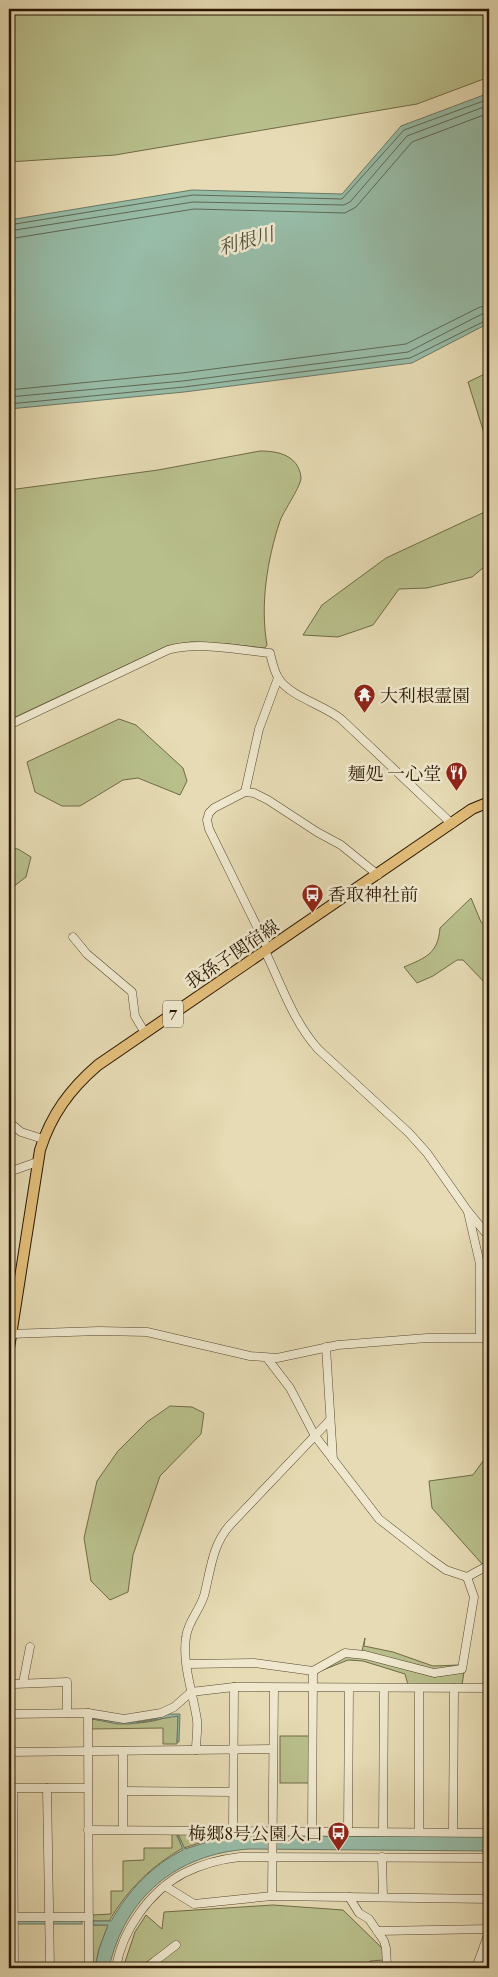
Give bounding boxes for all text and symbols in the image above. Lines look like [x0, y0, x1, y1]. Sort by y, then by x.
water label: 利根川 [215, 221, 279, 260]
temple icon: 大利根霊園 [352, 683, 376, 714]
place label: 大利根霊園 [380, 684, 470, 707]
restaurant icon: 麺処 一心堂 [445, 761, 469, 792]
place label: 麺処 一心堂 [347, 762, 441, 785]
bus stop icon: 香取神社前 [300, 882, 324, 913]
place label: 香取神社前 [328, 883, 418, 906]
street label: 我孫子関宿線 [181, 914, 283, 994]
road number: 7 [163, 1001, 183, 1028]
bus stop icon: 梅郷8号公園入口 [327, 1821, 351, 1852]
place label: 梅郷8号公園入口 [188, 1822, 323, 1845]

